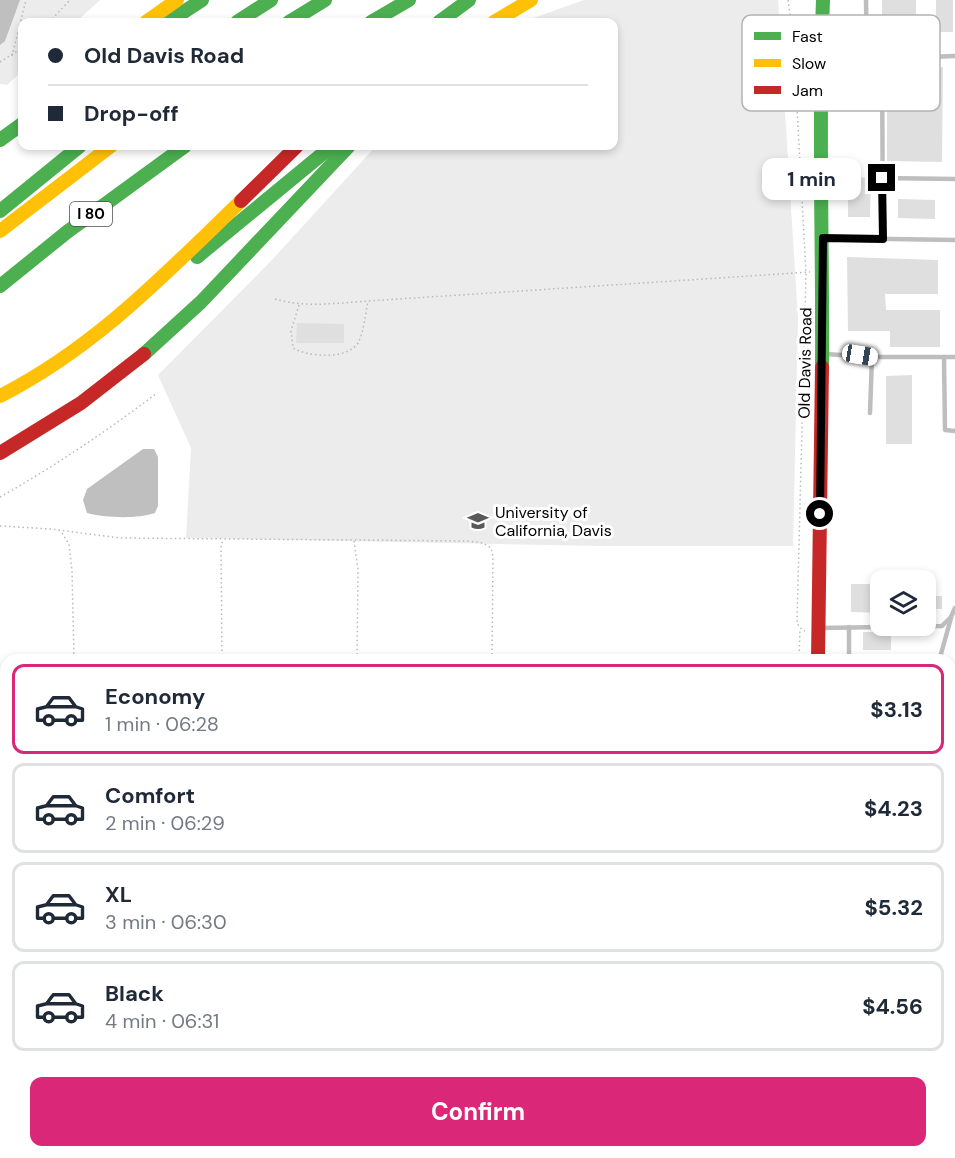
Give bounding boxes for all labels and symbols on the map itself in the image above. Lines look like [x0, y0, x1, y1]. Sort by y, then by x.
legend [742, 15, 940, 111]
text: Fast [792, 26, 823, 47]
text: Slow [792, 53, 826, 74]
text: Jam [792, 80, 823, 101]
callout: 1 min [762, 157, 861, 199]
route end [868, 164, 895, 191]
road number: I 80 [70, 202, 112, 226]
street label: Old Davis Road [794, 307, 816, 419]
car [841, 343, 879, 367]
route start [806, 500, 833, 527]
place label: University of California, Davis [495, 502, 612, 541]
school or university icon: University of California, Davis [466, 509, 490, 533]

